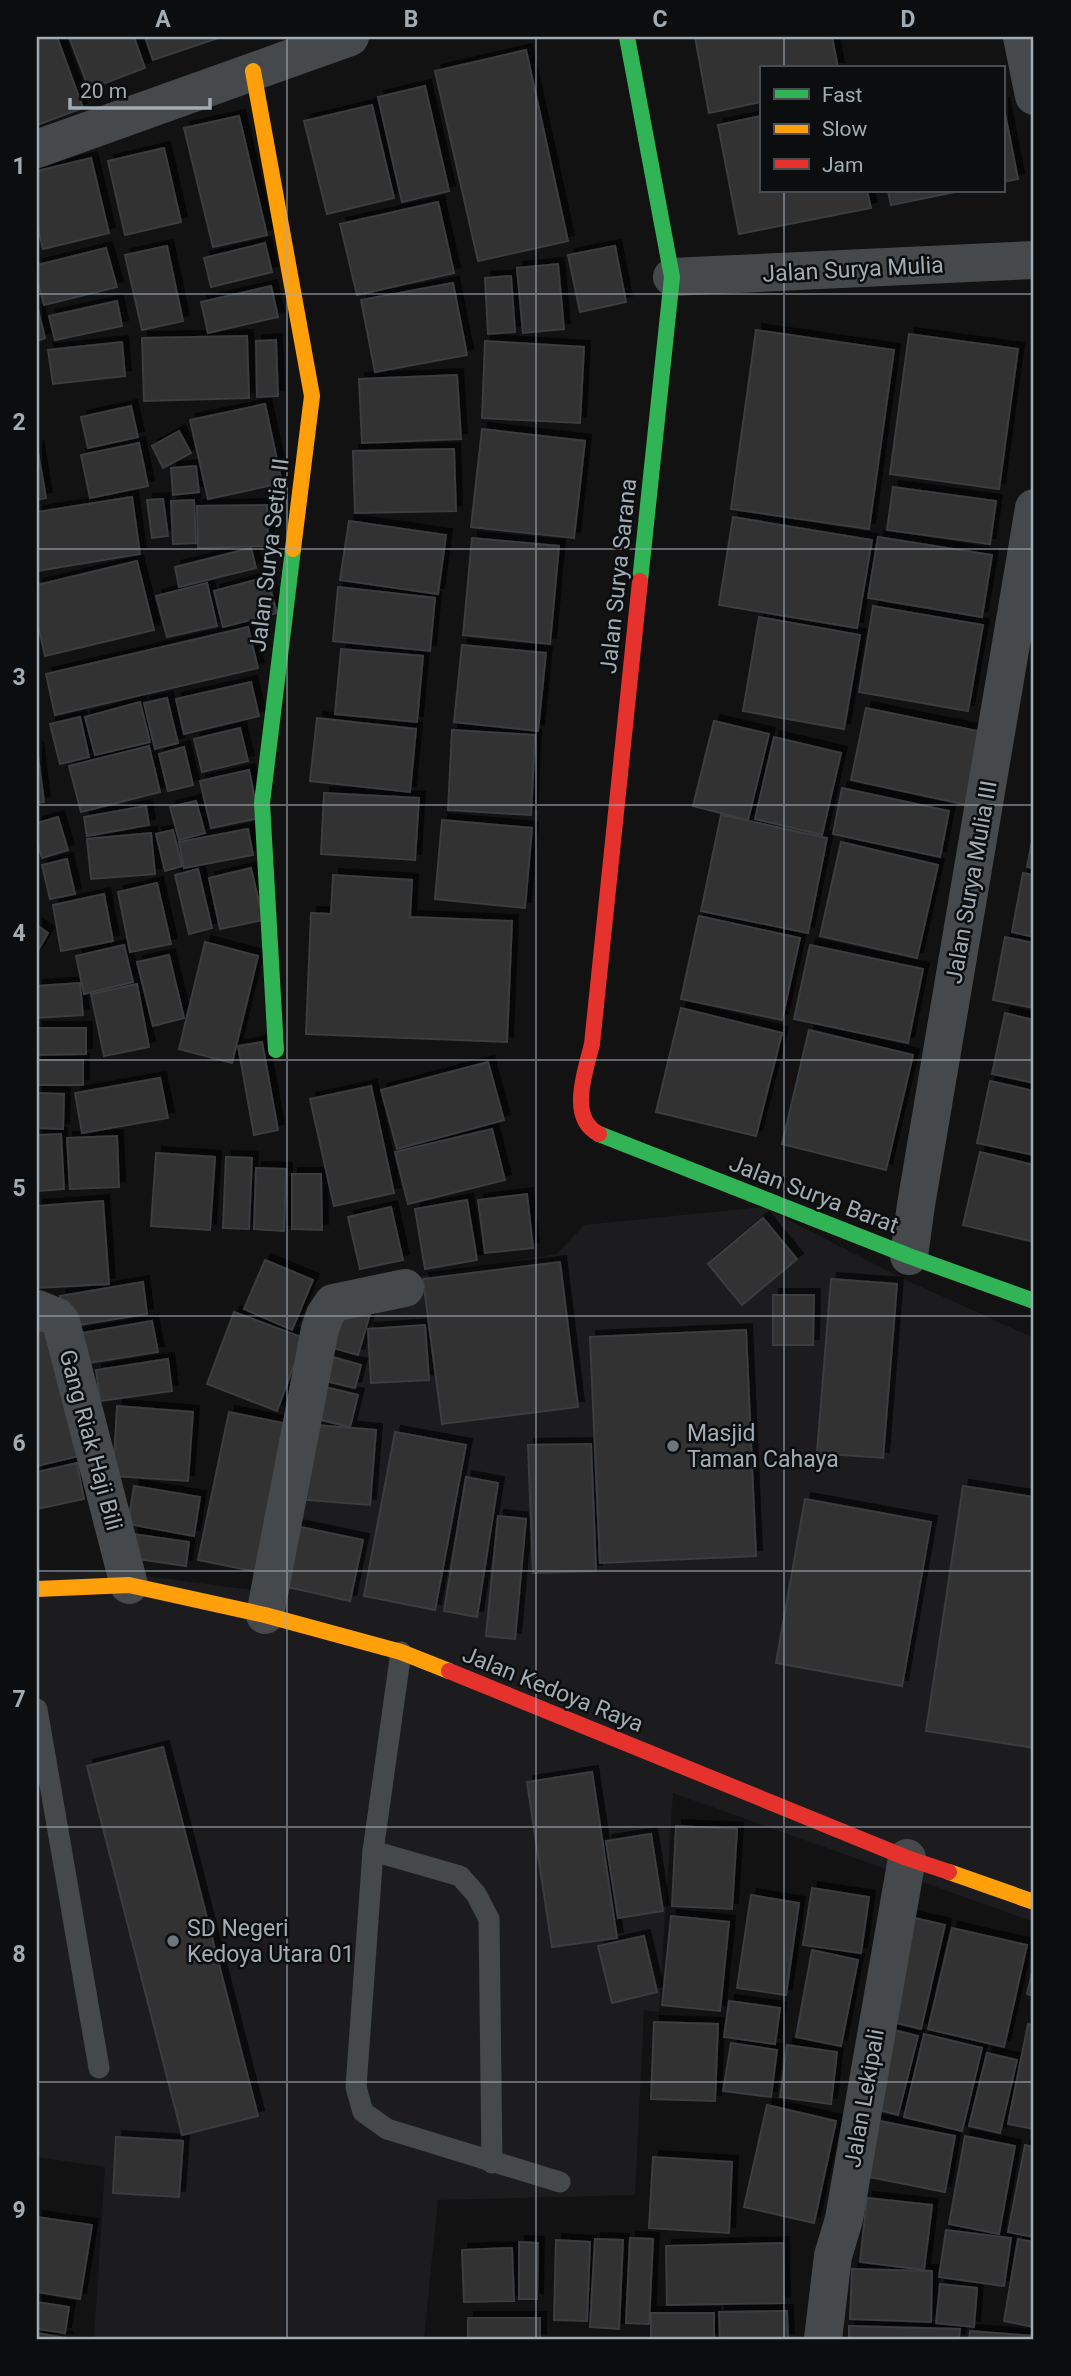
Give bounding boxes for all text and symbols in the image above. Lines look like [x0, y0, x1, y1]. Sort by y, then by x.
text: A [155, 6, 171, 33]
text: B [404, 6, 418, 33]
text: C [652, 6, 668, 33]
text: D [901, 6, 915, 33]
scale bar [70, 66, 210, 110]
legend [760, 66, 1004, 192]
text: 20 m [80, 79, 127, 103]
text: Fast [822, 83, 863, 107]
text: Slow [822, 117, 868, 141]
text: 1 [12, 153, 26, 180]
text: Jam [822, 153, 863, 177]
street label: Jalan Surya Mulia [762, 251, 944, 288]
text: 2 [12, 409, 26, 436]
street label: Jalan Surya Setia II [244, 457, 295, 653]
street label: Jalan Surya Sarana [595, 477, 642, 675]
text: 3 [12, 664, 26, 691]
street label: Jalan Surya Mulia III [940, 778, 1003, 986]
text: 4 [12, 920, 26, 947]
street label: Jalan Surya Barat [725, 1150, 902, 1239]
text: 5 [12, 1175, 26, 1202]
street label: Gang Riak Haji Bili [53, 1347, 128, 1533]
place label: Masjid Taman Cahaya [687, 1420, 839, 1473]
text: 6 [12, 1430, 26, 1457]
marker: Masjid Taman Cahaya [665, 1438, 681, 1454]
street label: Jalan Kedoya Raya [458, 1641, 647, 1738]
text: 7 [12, 1686, 26, 1713]
place label: SD Negeri Kedoya Utara 01 [187, 1915, 355, 1968]
marker: SD Negeri Kedoya Utara 01 [165, 1933, 181, 1949]
text: 8 [12, 1941, 26, 1968]
street label: Jalan Lekipali [839, 2027, 890, 2169]
text: 9 [12, 2197, 26, 2224]

